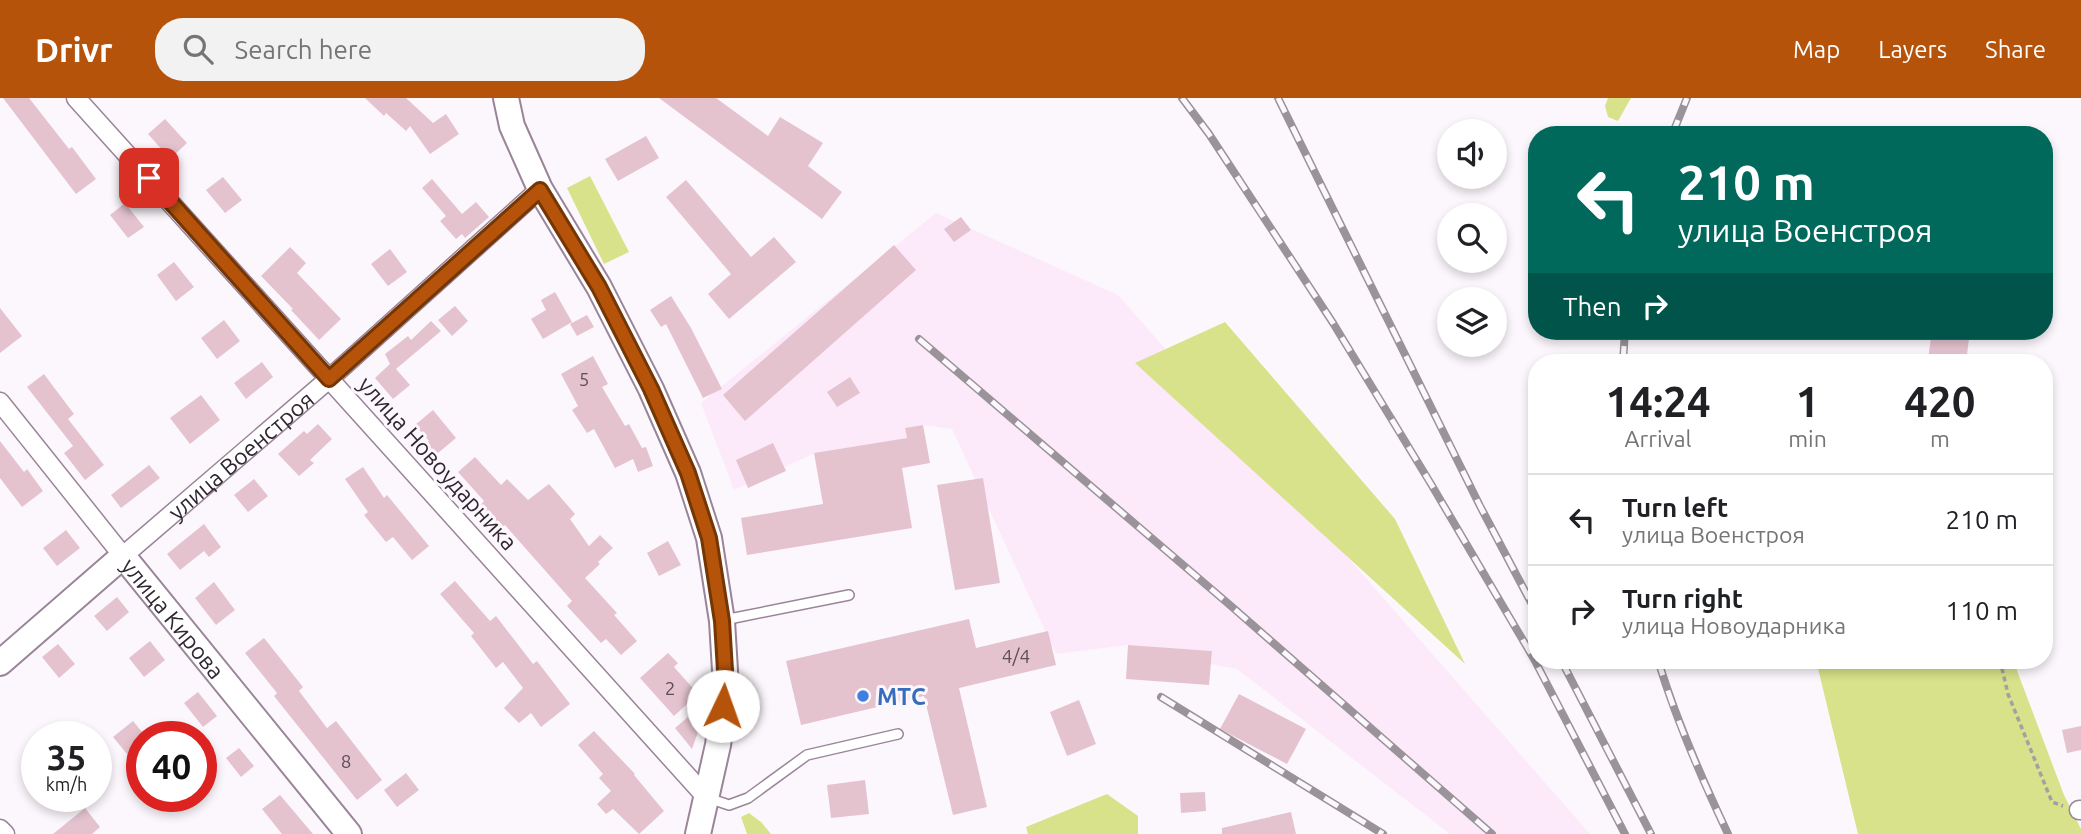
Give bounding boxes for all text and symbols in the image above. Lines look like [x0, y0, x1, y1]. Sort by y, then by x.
search box [155, 18, 645, 81]
icon: search [179, 30, 217, 68]
text: Drivr [35, 31, 113, 68]
text: Search here [235, 35, 372, 64]
text: Map [1793, 36, 1840, 63]
text: Layers [1878, 36, 1947, 63]
text: Share [1985, 36, 2046, 63]
map controls [1437, 119, 1507, 357]
button: sound [1437, 119, 1507, 189]
pin [119, 148, 179, 208]
icon: left [1563, 154, 1654, 245]
text: 210 m [1678, 154, 1815, 209]
icon: arrive [130, 159, 168, 197]
button: search [1437, 203, 1507, 273]
text: улица Военстроя [1678, 212, 1932, 248]
button: layers [1437, 287, 1507, 357]
icon: right [1636, 287, 1674, 325]
text: Then [1563, 292, 1622, 321]
house number: 5 [579, 368, 589, 390]
street label: улица Новоударника [354, 371, 522, 555]
text: 14:24 [1606, 378, 1711, 425]
text: 1 [1796, 378, 1819, 425]
text: 420 [1904, 378, 1975, 425]
street label: улица Военстроя [163, 386, 318, 524]
text: Arrival [1625, 426, 1692, 451]
text: min [1788, 426, 1827, 451]
text: m [1930, 426, 1950, 451]
text: Turn left [1622, 493, 1728, 522]
icon: left [1563, 501, 1601, 539]
text: 210 m [1946, 505, 2018, 534]
text: улица Военстроя [1622, 522, 1805, 547]
street label: улица Кирова [117, 553, 230, 683]
text: Turn right [1622, 584, 1743, 613]
icon: right [1563, 592, 1601, 630]
text: 110 m [1946, 596, 2018, 625]
text: улица Новоударника [1622, 613, 1846, 638]
house number: 4/4 [1002, 645, 1030, 667]
position arrow [686, 669, 760, 743]
house number: 2 [665, 677, 675, 699]
place label: МТС [877, 684, 926, 709]
marker: МТС [855, 688, 871, 704]
speed limit sign: 40 [126, 721, 217, 812]
text: 35 [47, 737, 86, 777]
house number: 8 [341, 750, 351, 772]
text: km/h [46, 774, 87, 794]

